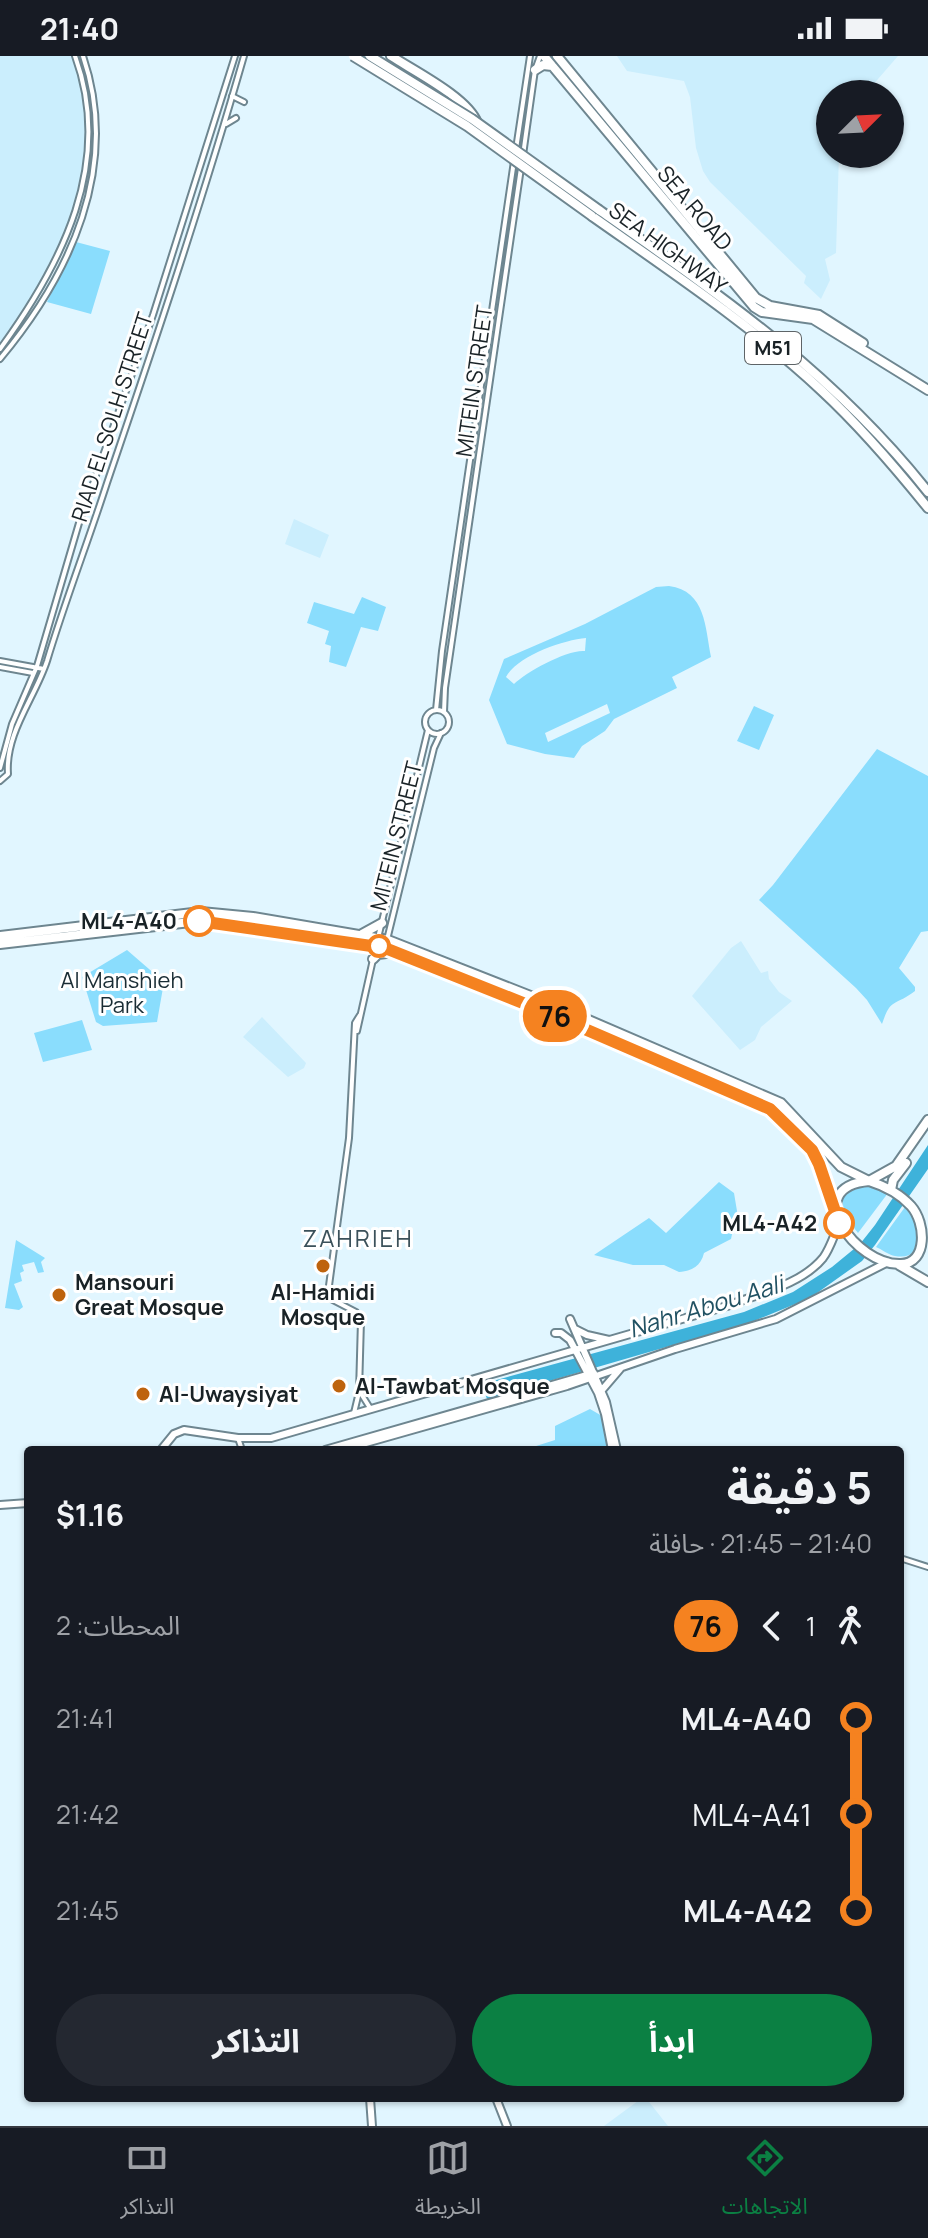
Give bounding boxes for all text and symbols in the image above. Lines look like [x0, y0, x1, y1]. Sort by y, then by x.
text: 21:40 [40, 8, 119, 49]
north arrow [816, 80, 904, 168]
map controls [816, 80, 904, 168]
street label: SEA ROAD [651, 159, 739, 257]
street label: SEA HIGHWAY [603, 195, 734, 301]
street label: MITEIN STREET [449, 303, 499, 459]
street label: RIAD EL SOLH STREET [64, 309, 160, 525]
road number: M51 [745, 332, 801, 364]
street label: MITEIN STREET [363, 758, 429, 914]
place label: ML4-A40 [81, 906, 177, 936]
marker: ML4-A40 [184, 906, 214, 936]
unlabelled marker [368, 935, 390, 957]
park label: Al Manshieh Park [61, 965, 183, 1020]
line badge: 76 [519, 990, 591, 1042]
text: 76 [539, 997, 571, 1035]
place label: ML4-A42 [722, 1208, 817, 1238]
marker: ML4-A42 [824, 1208, 854, 1238]
district label: ZAHRIEH [302, 1221, 414, 1254]
marker: Al-Hamidi Mosque [314, 1257, 332, 1275]
water label: Nahr Abou Aali [624, 1265, 790, 1345]
place label: Mansouri Great Mosque [75, 1267, 224, 1322]
place label: Al-Hamidi Mosque [271, 1277, 375, 1332]
marker: Mansouri Great Mosque [50, 1286, 68, 1304]
place label: Al-Tawbat Mosque [355, 1371, 550, 1401]
marker: Al-Tawbat Mosque [330, 1377, 348, 1395]
place label: Al-Uwaysiyat [159, 1379, 298, 1409]
marker: Al-Uwaysiyat [134, 1385, 152, 1403]
text: 5 دقيقة [727, 1457, 872, 1517]
text: $1.16 [56, 1494, 124, 1535]
text: 21:40 – 21:45 · حافلة [649, 1525, 872, 1561]
icon: back [750, 1604, 794, 1648]
icon: walk [828, 1604, 872, 1648]
text: المحطات: 2 [56, 1607, 180, 1643]
text: 76 [690, 1607, 722, 1645]
text: 1 [806, 1608, 816, 1644]
text: ML4-A40 [681, 1698, 812, 1739]
text: 21:41 [56, 1700, 114, 1736]
text: ML4-A41 [692, 1794, 812, 1835]
text: 21:42 [56, 1796, 119, 1832]
text: ML4-A42 [683, 1890, 812, 1931]
text: 21:45 [56, 1892, 119, 1928]
button: التذاكر [56, 1994, 456, 2086]
button: ابدأ [472, 1994, 872, 2086]
tab: التذاكر [120, 2136, 174, 2230]
tab: الخريطة [415, 2136, 481, 2230]
tab: الاتجاهات [722, 2136, 808, 2230]

